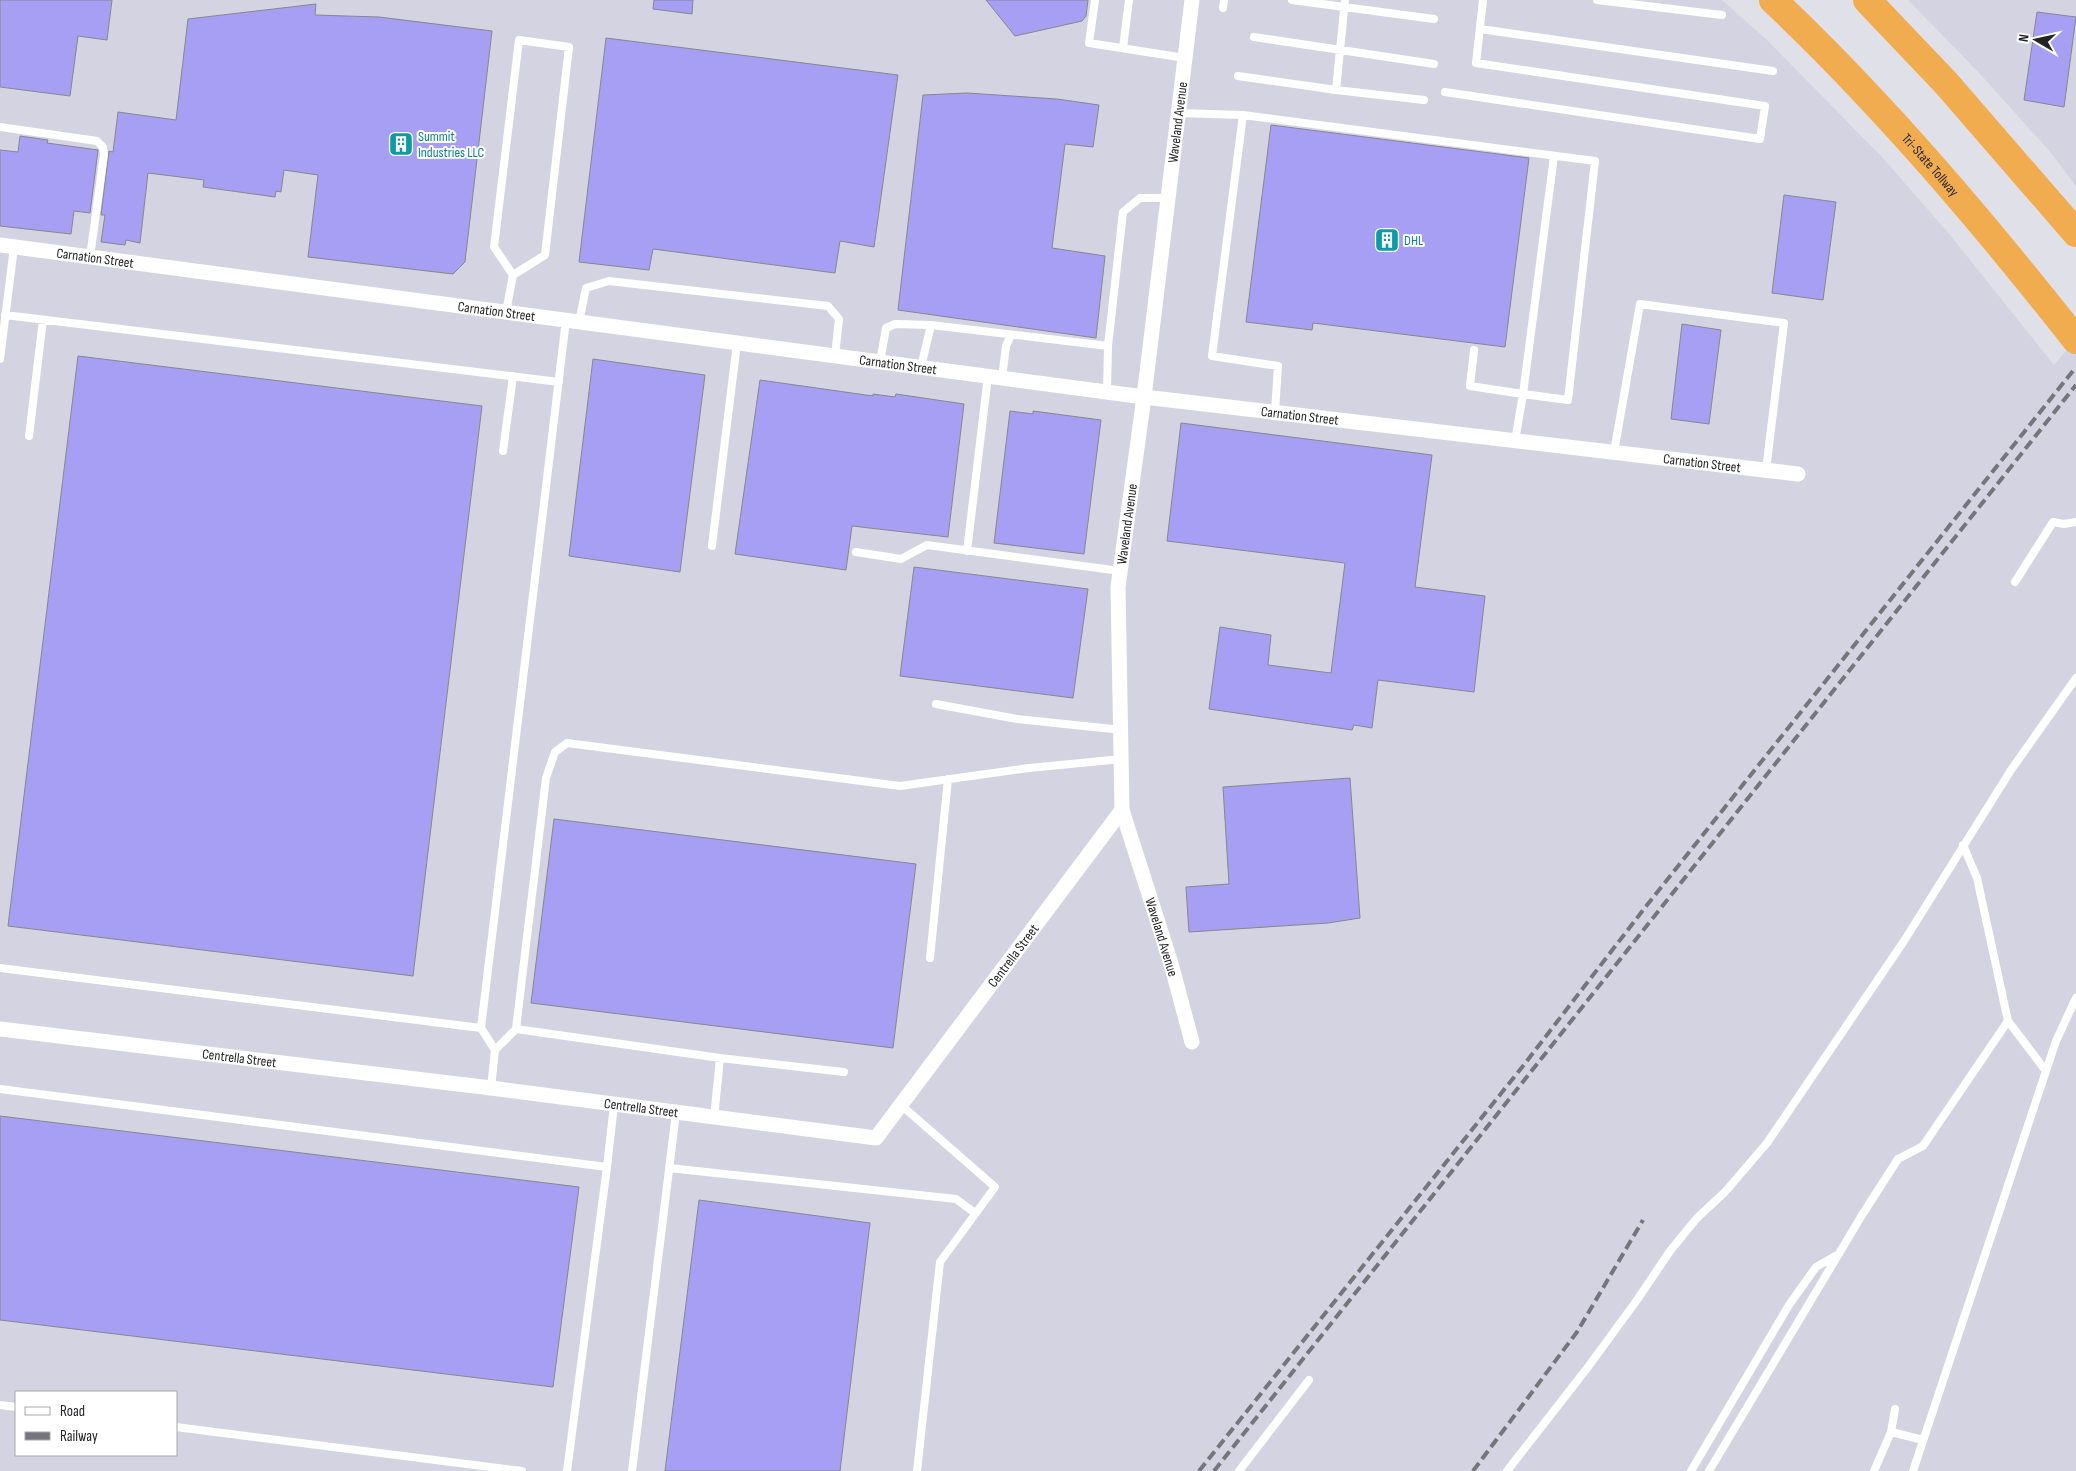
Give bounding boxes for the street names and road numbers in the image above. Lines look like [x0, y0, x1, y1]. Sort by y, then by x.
street label: Waveland Avenue [1164, 81, 1191, 164]
street label: Tri-State Tollway [1898, 130, 1963, 200]
street label: Carnation Street [55, 245, 135, 272]
street label: Carnation Street [457, 298, 536, 325]
street label: Carnation Street [858, 351, 938, 378]
street label: Carnation Street [1260, 403, 1339, 429]
street label: Carnation Street [1662, 450, 1742, 476]
street label: Waveland Avenue [1113, 483, 1141, 566]
street label: Waveland Avenue [1142, 896, 1182, 978]
street label: Centrella Street [984, 921, 1043, 991]
street label: Centrella Street [201, 1045, 277, 1071]
street label: Centrella Street [603, 1095, 679, 1121]

